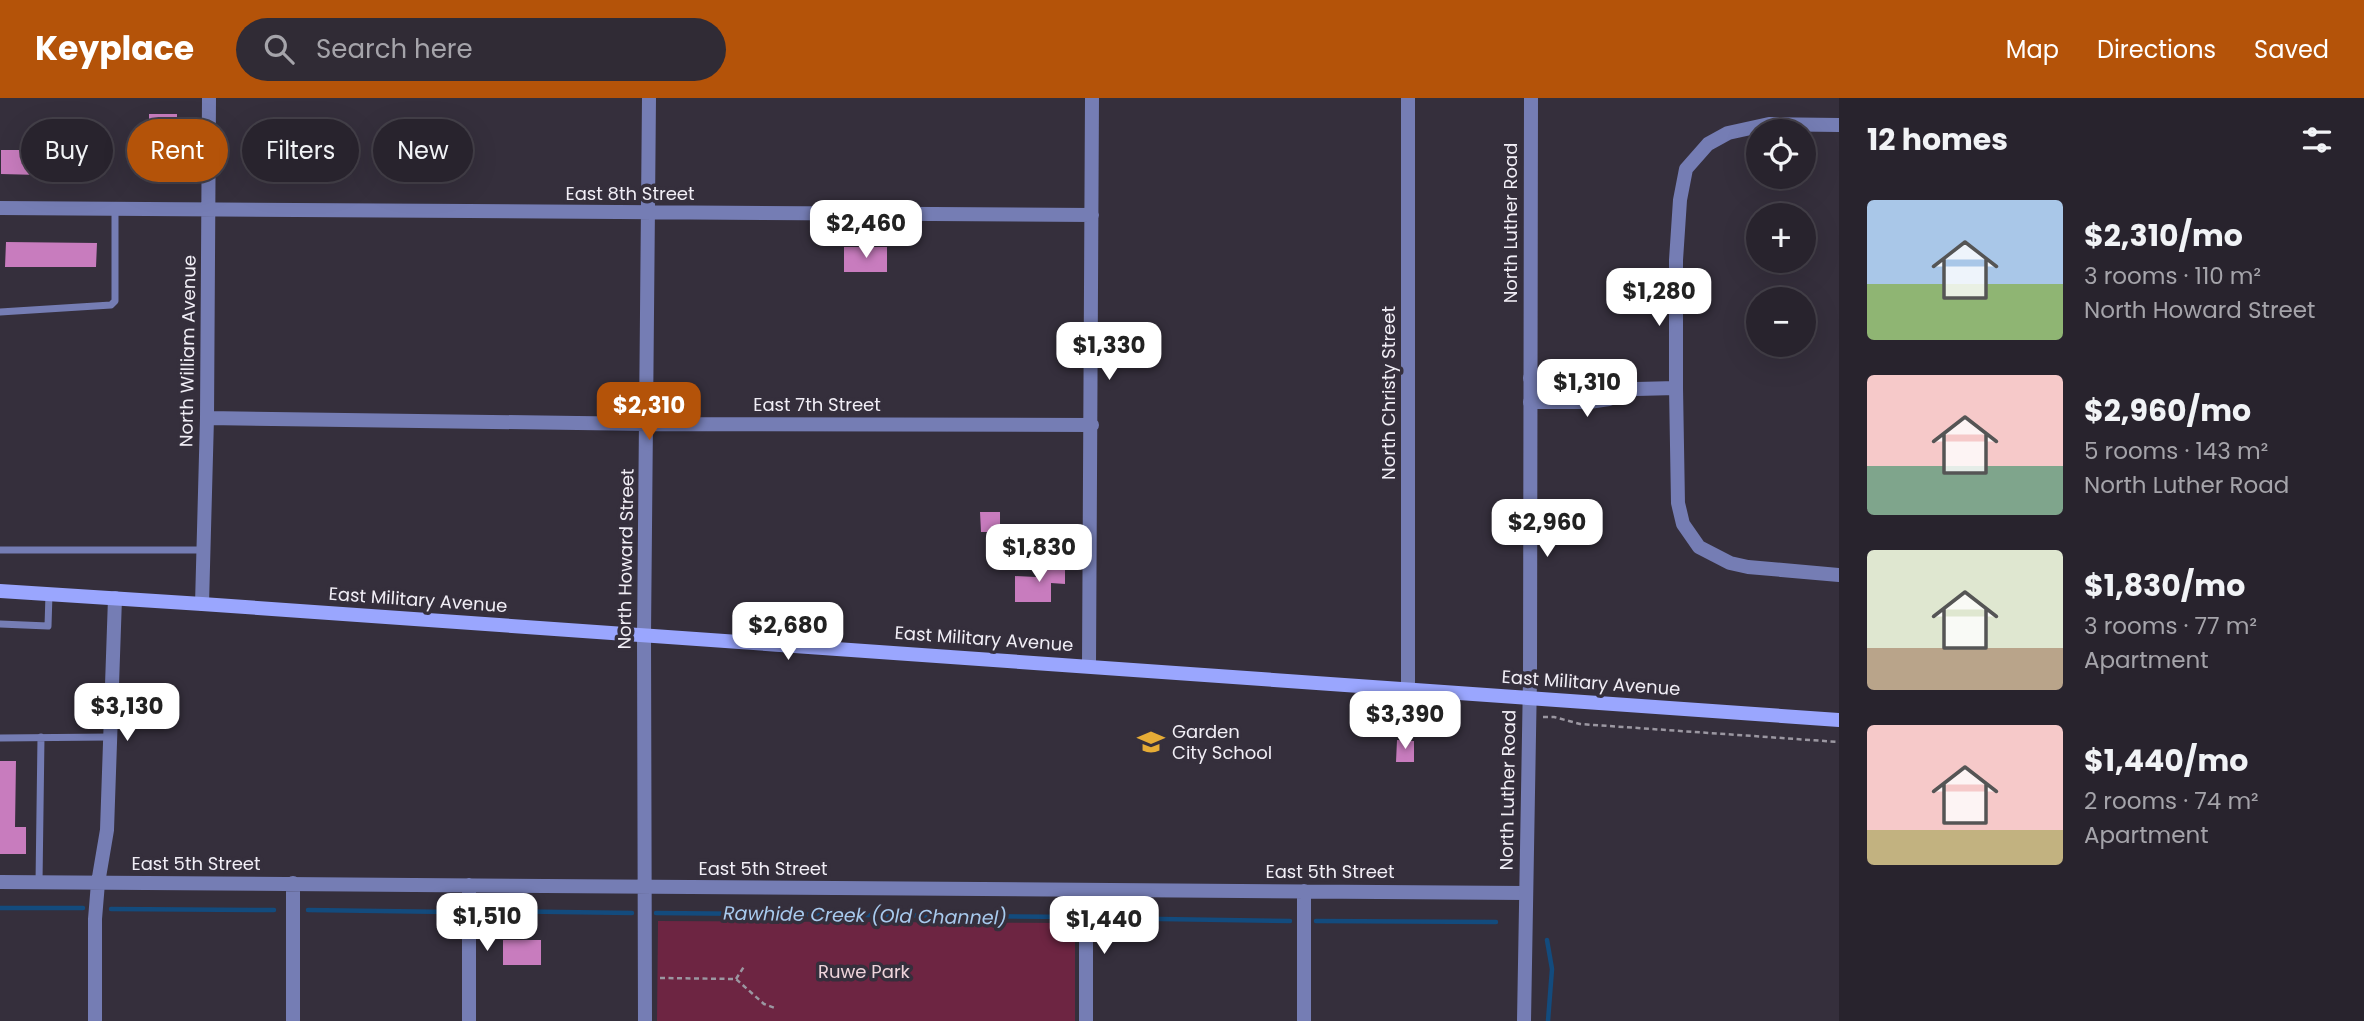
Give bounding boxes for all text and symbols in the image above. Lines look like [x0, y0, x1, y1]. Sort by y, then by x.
search box [236, 18, 726, 81]
text: Keyplace [35, 25, 194, 72]
icon: search [260, 30, 298, 68]
text: Search here [316, 31, 473, 67]
text: Map [2006, 33, 2059, 66]
text: Directions [2097, 33, 2216, 66]
text: Saved [2254, 33, 2329, 66]
text: 12 homes [1867, 118, 2008, 161]
chip: Buy [21, 119, 113, 182]
chip: Rent [127, 119, 228, 182]
chip: Filters [242, 119, 359, 182]
chip: New [373, 119, 473, 182]
map controls [1746, 119, 1816, 357]
button: locate [1746, 119, 1816, 189]
icon: filters [2298, 121, 2336, 159]
street label: North Luther Road [1498, 143, 1523, 303]
street label: East 8th Street [565, 181, 695, 206]
pin: $2,460 [809, 200, 923, 260]
button: + [1746, 203, 1816, 273]
text: $2,460 [826, 207, 906, 239]
text: $2,310/mo [2084, 214, 2243, 257]
icon: home [1923, 228, 2007, 312]
street label: North William Avenue [173, 255, 202, 447]
text: 3 rooms · 110 m² [2084, 260, 2261, 292]
pin: $1,280 [1602, 268, 1716, 328]
text: $1,280 [1622, 275, 1696, 307]
button: − [1746, 287, 1816, 357]
text: North Howard Street [2084, 294, 2315, 326]
street label: North Christy Street [1376, 306, 1401, 480]
pin: $1,330 [1052, 322, 1166, 382]
text: $1,330 [1072, 329, 1146, 361]
pin: $1,310 [1530, 360, 1644, 419]
text: $1,310 [1553, 366, 1621, 398]
pin: $2,310 [592, 382, 706, 442]
text: $2,310 [613, 389, 685, 421]
text: $2,960/mo [2084, 389, 2251, 432]
street label: East 7th Street [753, 392, 881, 417]
icon: home [1923, 403, 2007, 487]
text: 5 rooms · 143 m² [2084, 435, 2268, 467]
street label: North Howard Street [611, 468, 640, 650]
text: North Luther Road [2084, 469, 2289, 501]
pin: $2,960 [1490, 500, 1604, 559]
text: $2,960 [1508, 506, 1586, 538]
pin: $1,830 [982, 524, 1096, 584]
text: $1,830 [1002, 531, 1076, 563]
text: $1,830/mo [2084, 564, 2245, 607]
icon: home [1923, 578, 2007, 662]
street label: East Military Avenue [328, 581, 508, 618]
pin: $2,680 [731, 602, 845, 662]
text: $2,680 [748, 609, 828, 641]
text: 3 rooms · 77 m² [2084, 610, 2257, 642]
street label: East Military Avenue [894, 620, 1074, 657]
text: Apartment [2084, 644, 2209, 676]
street label: East Military Avenue [1501, 664, 1681, 701]
pin: $3,130 [70, 684, 184, 743]
text: $3,130 [90, 690, 164, 722]
pin: $3,390 [1348, 692, 1462, 751]
text: $3,390 [1366, 698, 1444, 730]
street label: North Luther Road [1494, 709, 1521, 871]
place label: Garden City School [1172, 719, 1272, 765]
school or university icon: Garden City School [1136, 727, 1166, 757]
text: $1,440/mo [2084, 739, 2248, 782]
icon: home [1923, 753, 2007, 837]
text: 2 rooms · 74 m² [2084, 785, 2259, 817]
text: Apartment [2084, 819, 2209, 851]
street label: East 5th Street [131, 851, 261, 876]
street label: East 5th Street [698, 856, 828, 881]
street label: East 5th Street [1265, 859, 1395, 884]
pin: $1,510 [430, 894, 544, 953]
pin: $1,440 [1047, 896, 1161, 956]
text: $1,510 [453, 900, 521, 932]
water label: Rawhide Creek (Old Channel) [723, 900, 1007, 931]
text: $1,440 [1066, 903, 1142, 935]
park label: Ruwe Park [818, 959, 911, 984]

